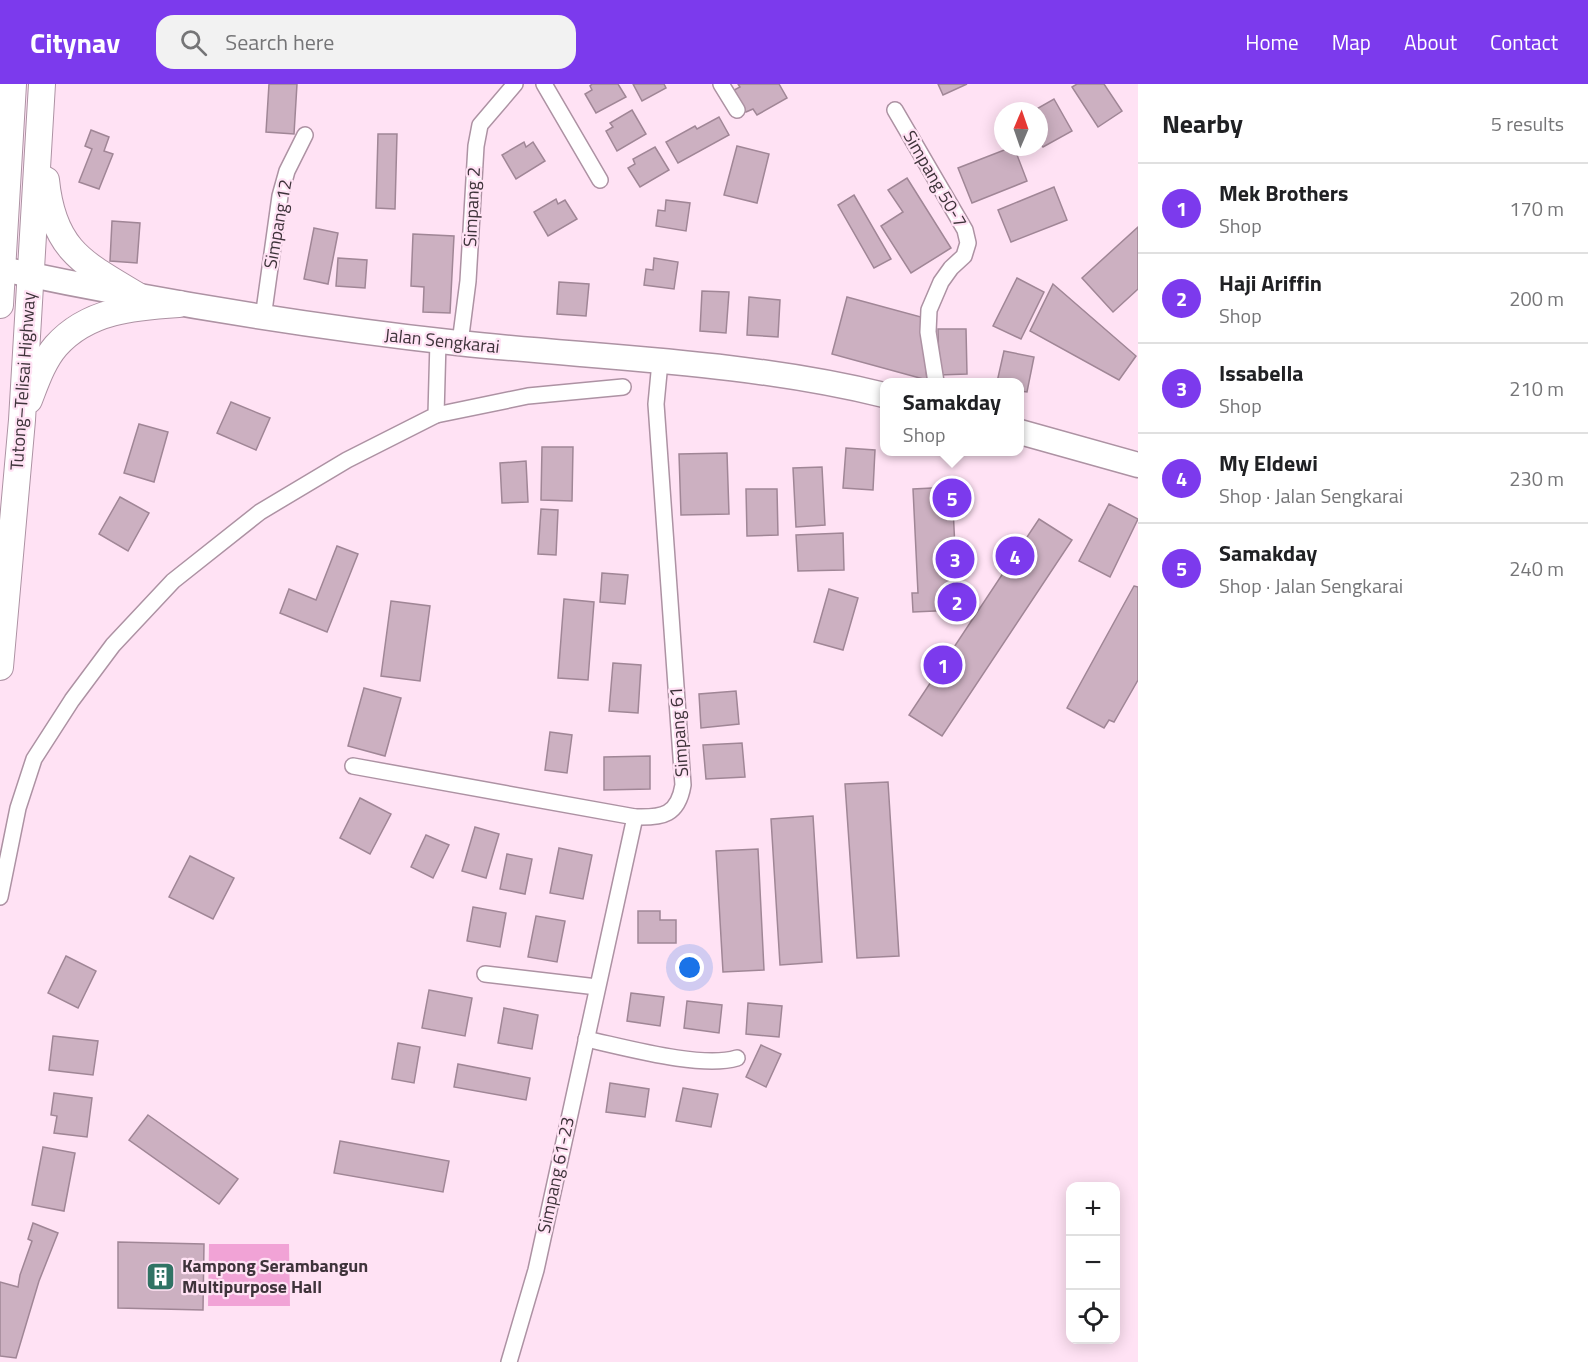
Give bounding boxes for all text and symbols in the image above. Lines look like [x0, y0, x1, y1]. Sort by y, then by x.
search box [156, 15, 576, 69]
text: Citynav [30, 21, 120, 64]
text: Search here [225, 25, 334, 59]
icon: search [177, 26, 210, 59]
text: Home [1245, 26, 1299, 58]
text: Map [1332, 26, 1371, 58]
text: About [1404, 26, 1457, 58]
text: Contact [1490, 26, 1558, 58]
north arrow [994, 102, 1048, 156]
text: Nearby [1162, 104, 1243, 143]
text: 5 results [1491, 108, 1564, 139]
street label: Simpang 50-7 [897, 125, 974, 232]
street label: Simpang 2 [456, 166, 487, 248]
text: Mek Brothers [1219, 176, 1348, 210]
street label: Simpang 12 [256, 177, 299, 271]
text: 1 [1176, 193, 1187, 224]
text: 170 m [1509, 193, 1564, 224]
text: Shop [1219, 210, 1262, 241]
text: Haji Ariffin [1219, 266, 1322, 300]
text: 2 [1176, 283, 1187, 314]
text: 200 m [1509, 283, 1564, 314]
street label: Tutong–Telisai Highway [3, 291, 42, 471]
text: Shop [1219, 300, 1262, 331]
street label: Jalan Sengkarai [383, 321, 501, 360]
text: Issabella [1219, 356, 1304, 390]
text: 3 [1176, 373, 1187, 404]
text: 210 m [1509, 373, 1564, 404]
popup [880, 378, 1024, 456]
text: Samakday [903, 385, 1001, 419]
text: Shop [1219, 390, 1262, 421]
text: Shop [903, 419, 946, 450]
text: My Eldewi [1219, 446, 1318, 480]
text: 4 [1176, 463, 1187, 494]
text: 230 m [1509, 463, 1564, 494]
pin: 5 [932, 476, 972, 520]
text: Shop · Jalan Sengkarai [1219, 480, 1403, 511]
pin: 4 [996, 534, 1034, 578]
pin: 3 [936, 536, 974, 582]
text: Samakday [1219, 536, 1317, 570]
text: 5 [1176, 553, 1187, 584]
text: 240 m [1509, 553, 1564, 584]
text: Shop · Jalan Sengkarai [1219, 570, 1403, 601]
pin: 2 [938, 580, 976, 624]
pin: 1 [924, 642, 962, 688]
street label: Simpang 61 [662, 686, 695, 778]
your location [675, 953, 704, 982]
street label: Simpang 61-23 [530, 1114, 581, 1236]
map controls [1066, 1182, 1120, 1344]
button: + [1066, 1182, 1120, 1236]
button: − [1066, 1236, 1120, 1290]
place label: Kampong Serambangun Multipurpose Hall [182, 1252, 368, 1300]
building icon: Kampong Serambangun Multipurpose Hall [145, 1260, 177, 1292]
button: locate [1066, 1290, 1120, 1344]

